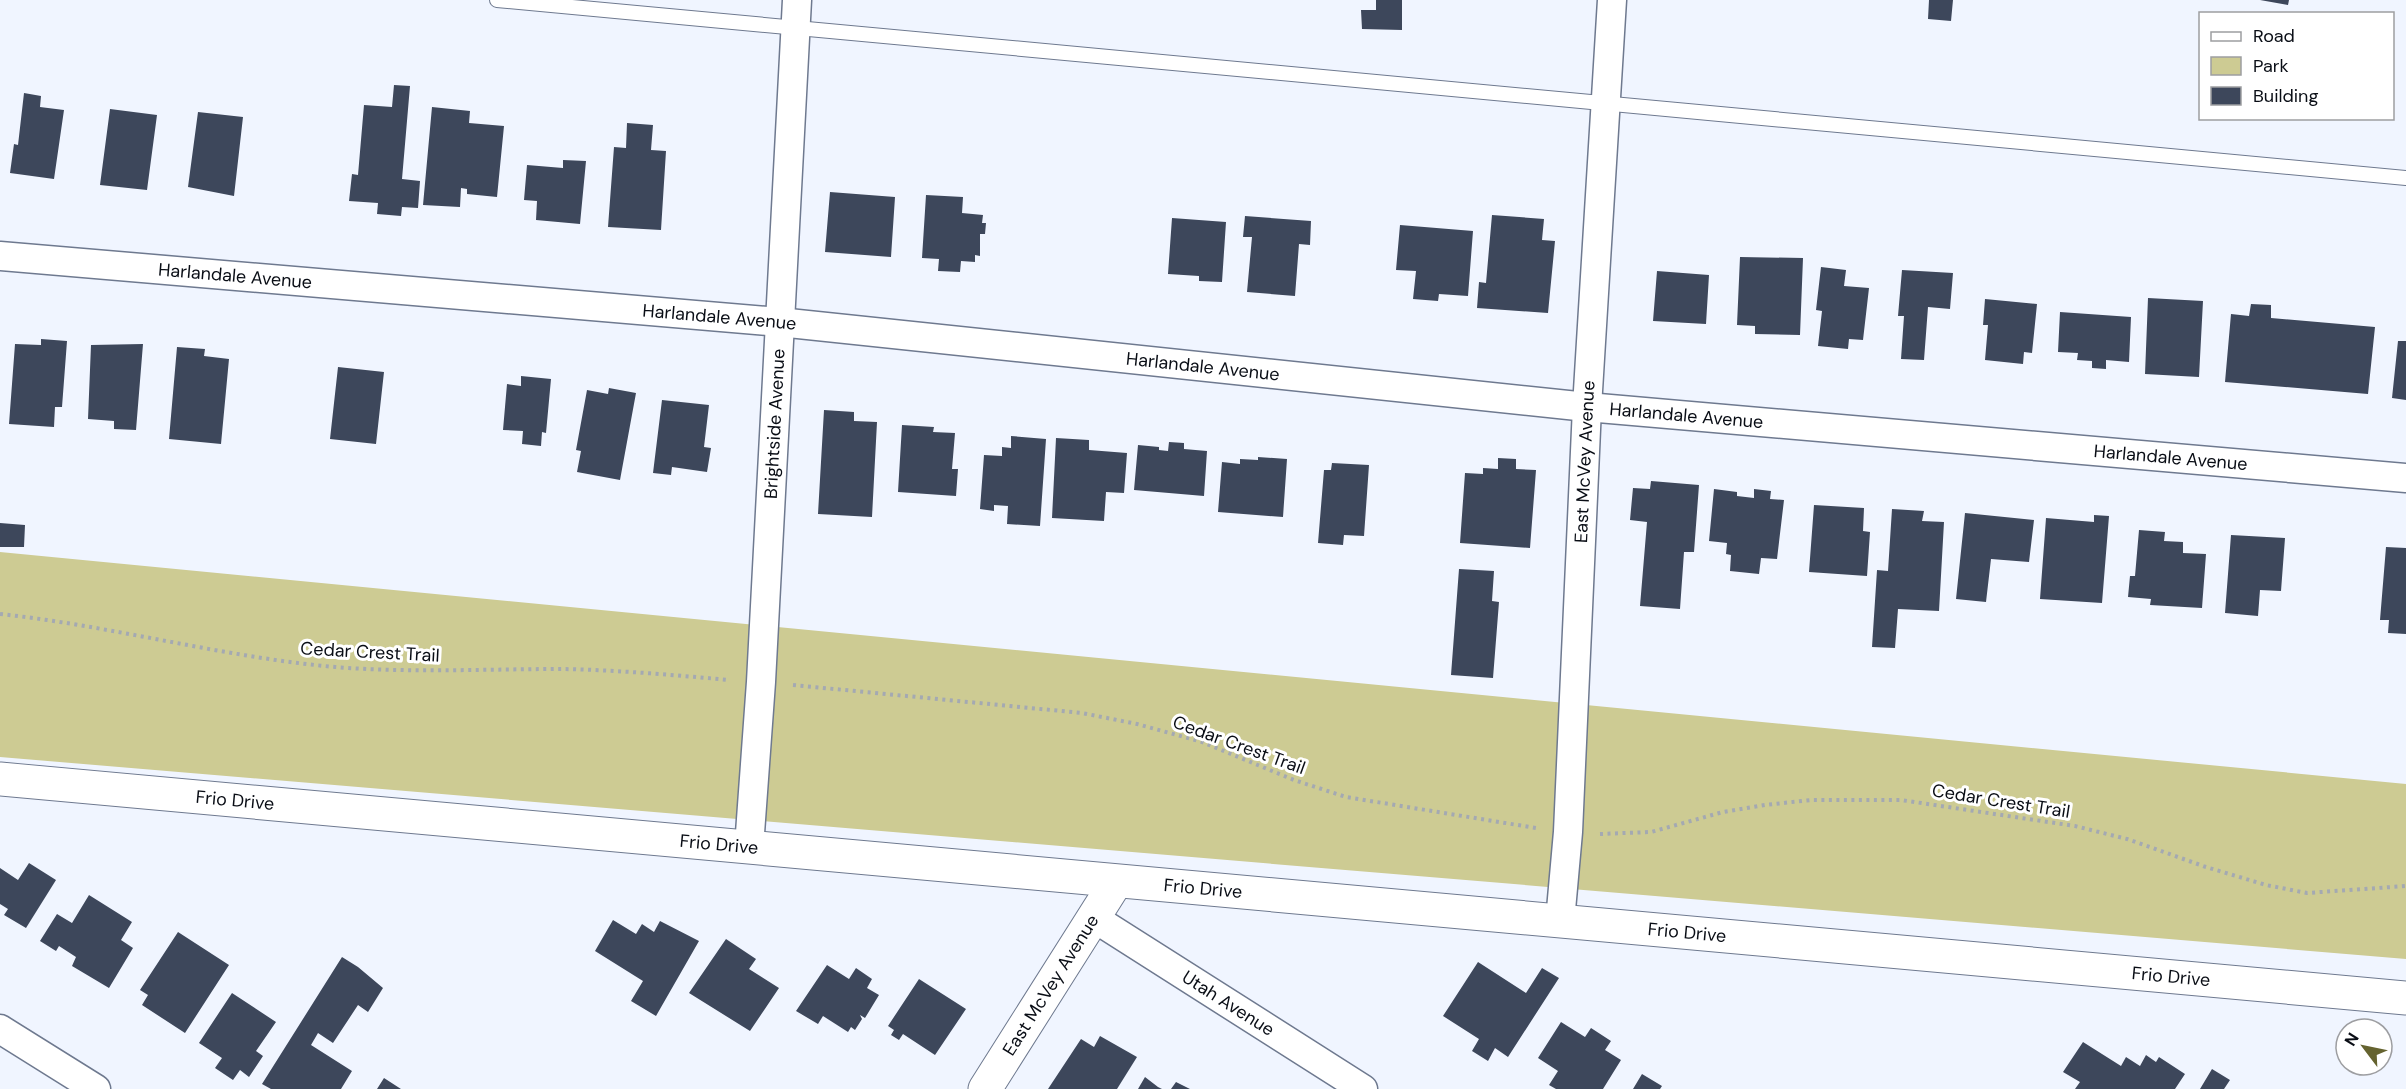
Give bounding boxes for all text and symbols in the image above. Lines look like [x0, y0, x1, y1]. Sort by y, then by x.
legend [2199, 12, 2394, 120]
text: Road [2253, 24, 2295, 48]
text: Park [2253, 54, 2289, 78]
text: Building [2253, 84, 2318, 108]
street label: Harlandale Avenue [157, 257, 313, 294]
street label: Harlandale Avenue [642, 298, 798, 336]
street label: Harlandale Avenue [1125, 347, 1281, 387]
street label: Brightside Avenue [759, 348, 791, 499]
street label: East McVey Avenue [1569, 380, 1601, 544]
street label: Harlandale Avenue [1608, 397, 1764, 434]
street label: Harlandale Avenue [2093, 439, 2248, 476]
street label: Cedar Crest Trail [300, 636, 440, 668]
street label: Cedar Crest Trail [1169, 710, 1309, 780]
street label: Cedar Crest Trail [1930, 778, 2072, 824]
street label: Frio Drive [195, 785, 275, 816]
street label: Frio Drive [679, 829, 759, 860]
street label: Frio Drive [1163, 873, 1243, 904]
street label: East McVey Avenue [997, 910, 1104, 1060]
street label: Frio Drive [1647, 917, 1727, 948]
street label: Frio Drive [2131, 961, 2211, 992]
street label: Utah Avenue [1177, 965, 1279, 1042]
north arrow [2334, 1017, 2394, 1077]
text: N [2340, 1029, 2364, 1050]

